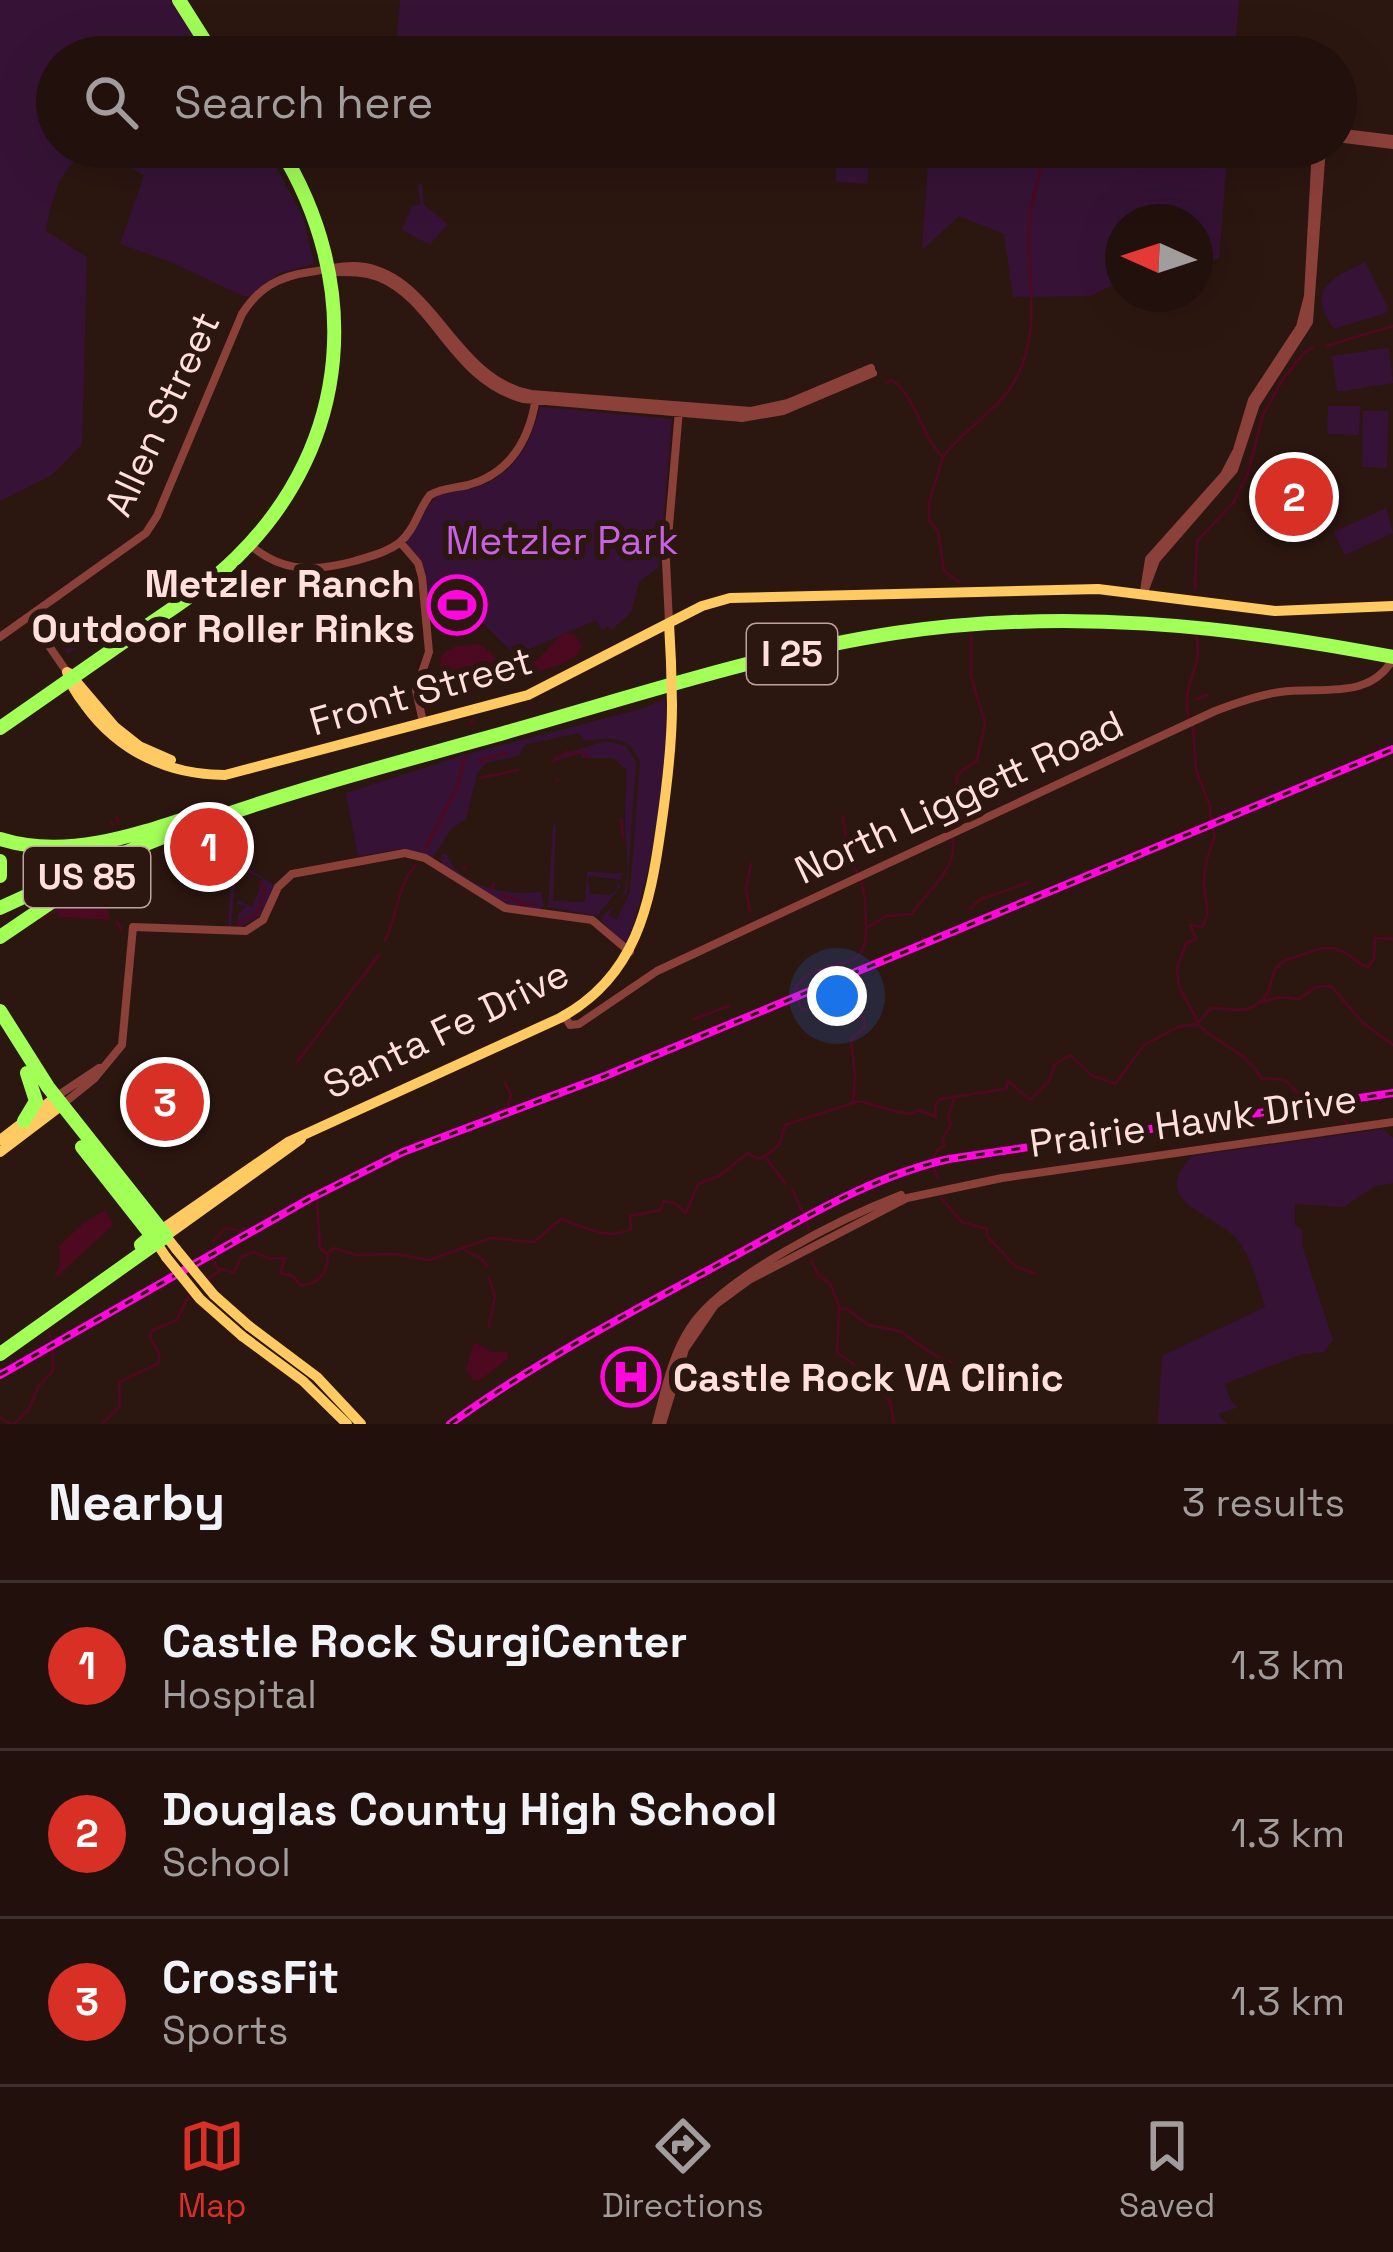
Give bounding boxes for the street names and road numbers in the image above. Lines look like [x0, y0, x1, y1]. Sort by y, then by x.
street label: Allen Street [93, 304, 231, 524]
road number: I 25 [747, 624, 837, 684]
street label: Front Street [304, 636, 538, 746]
street label: North Liggett Road [787, 699, 1131, 895]
road number: US 85 [24, 847, 150, 907]
street label: Santa Fe Drive [315, 948, 577, 1110]
street label: Prairie Hawk Drive [1026, 1074, 1360, 1168]

